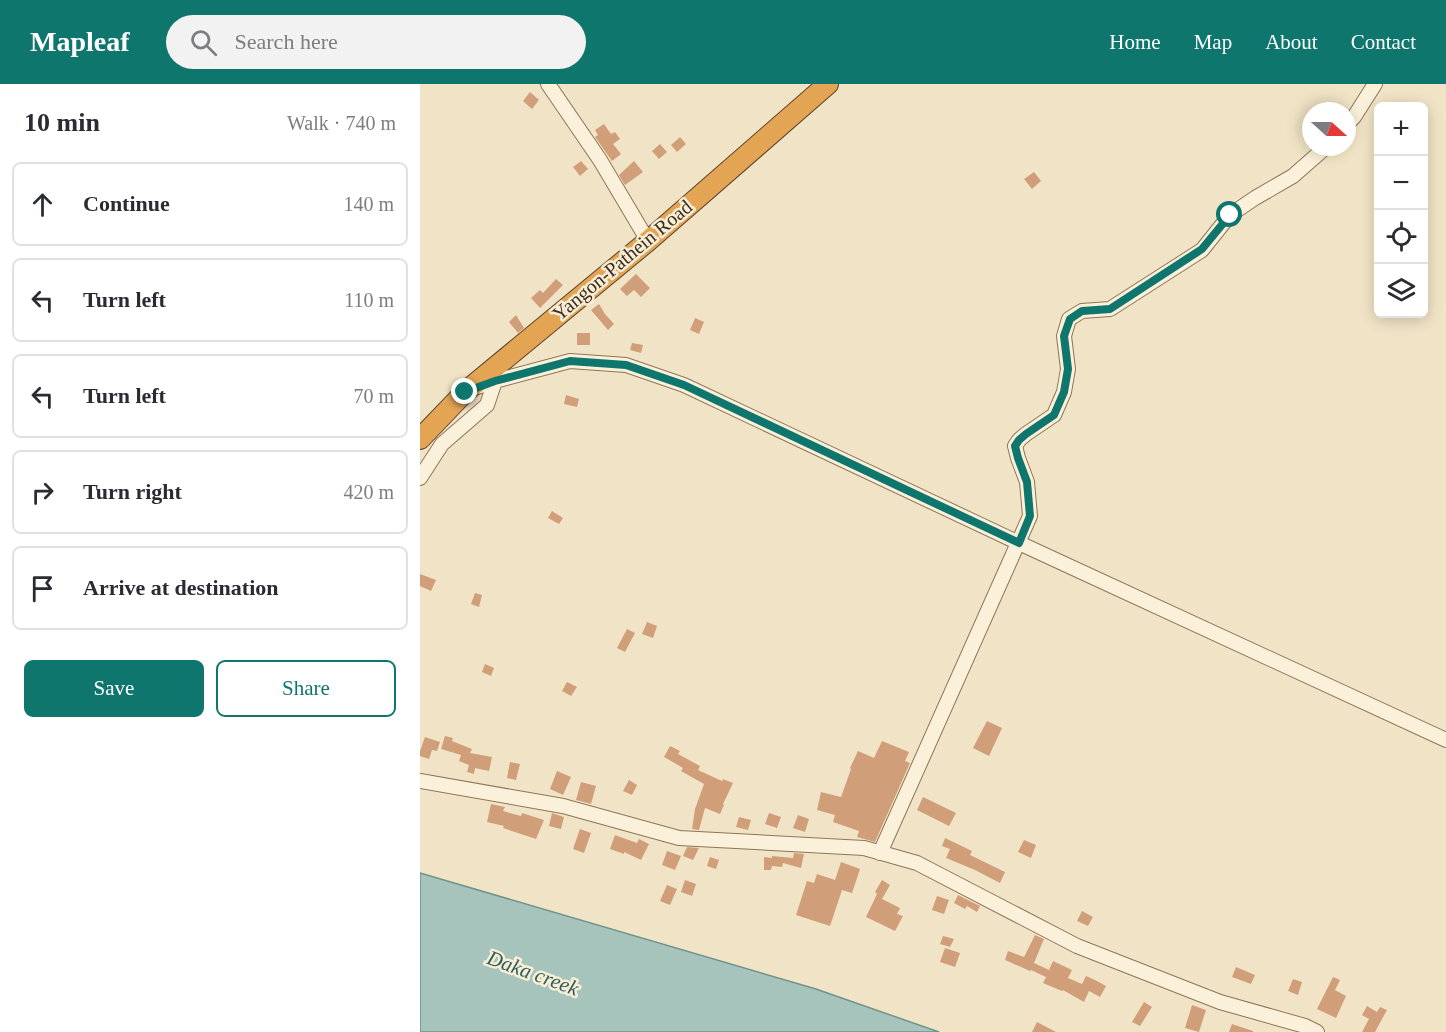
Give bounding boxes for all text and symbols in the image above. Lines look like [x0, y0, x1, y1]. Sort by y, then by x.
search box [166, 15, 586, 69]
text: Mapleaf [30, 26, 130, 57]
icon: search [187, 26, 220, 59]
text: Search here [235, 29, 338, 54]
text: Home [1109, 30, 1161, 54]
text: Map [1194, 30, 1232, 54]
text: About [1265, 30, 1318, 54]
text: Contact [1351, 30, 1416, 54]
north arrow [1302, 102, 1356, 156]
map controls [1374, 102, 1428, 318]
button: + [1374, 102, 1428, 156]
text: 10 min [24, 108, 100, 137]
text: Walk · 740 m [287, 112, 396, 134]
button: − [1374, 156, 1428, 210]
icon: ahead [26, 188, 59, 221]
text: Continue [83, 191, 170, 216]
text: 140 m [343, 193, 394, 215]
street label: Yangon-Pathein Road [548, 195, 697, 325]
route start [1216, 201, 1242, 227]
button: locate [1374, 210, 1428, 264]
button: layers [1374, 264, 1428, 318]
icon: left [26, 284, 59, 317]
text: Turn left [83, 287, 166, 312]
text: 110 m [344, 289, 394, 311]
route end [451, 378, 477, 404]
icon: left [26, 380, 59, 413]
text: Turn left [83, 383, 166, 408]
text: 70 m [353, 385, 394, 407]
icon: right [26, 476, 59, 509]
text: Turn right [83, 479, 182, 504]
text: 420 m [343, 481, 394, 503]
icon: arrive [26, 572, 59, 605]
text: Arrive at destination [83, 575, 279, 600]
button: Save [24, 660, 204, 717]
button: Share [216, 660, 396, 717]
water label: Daka creek [483, 945, 583, 1001]

